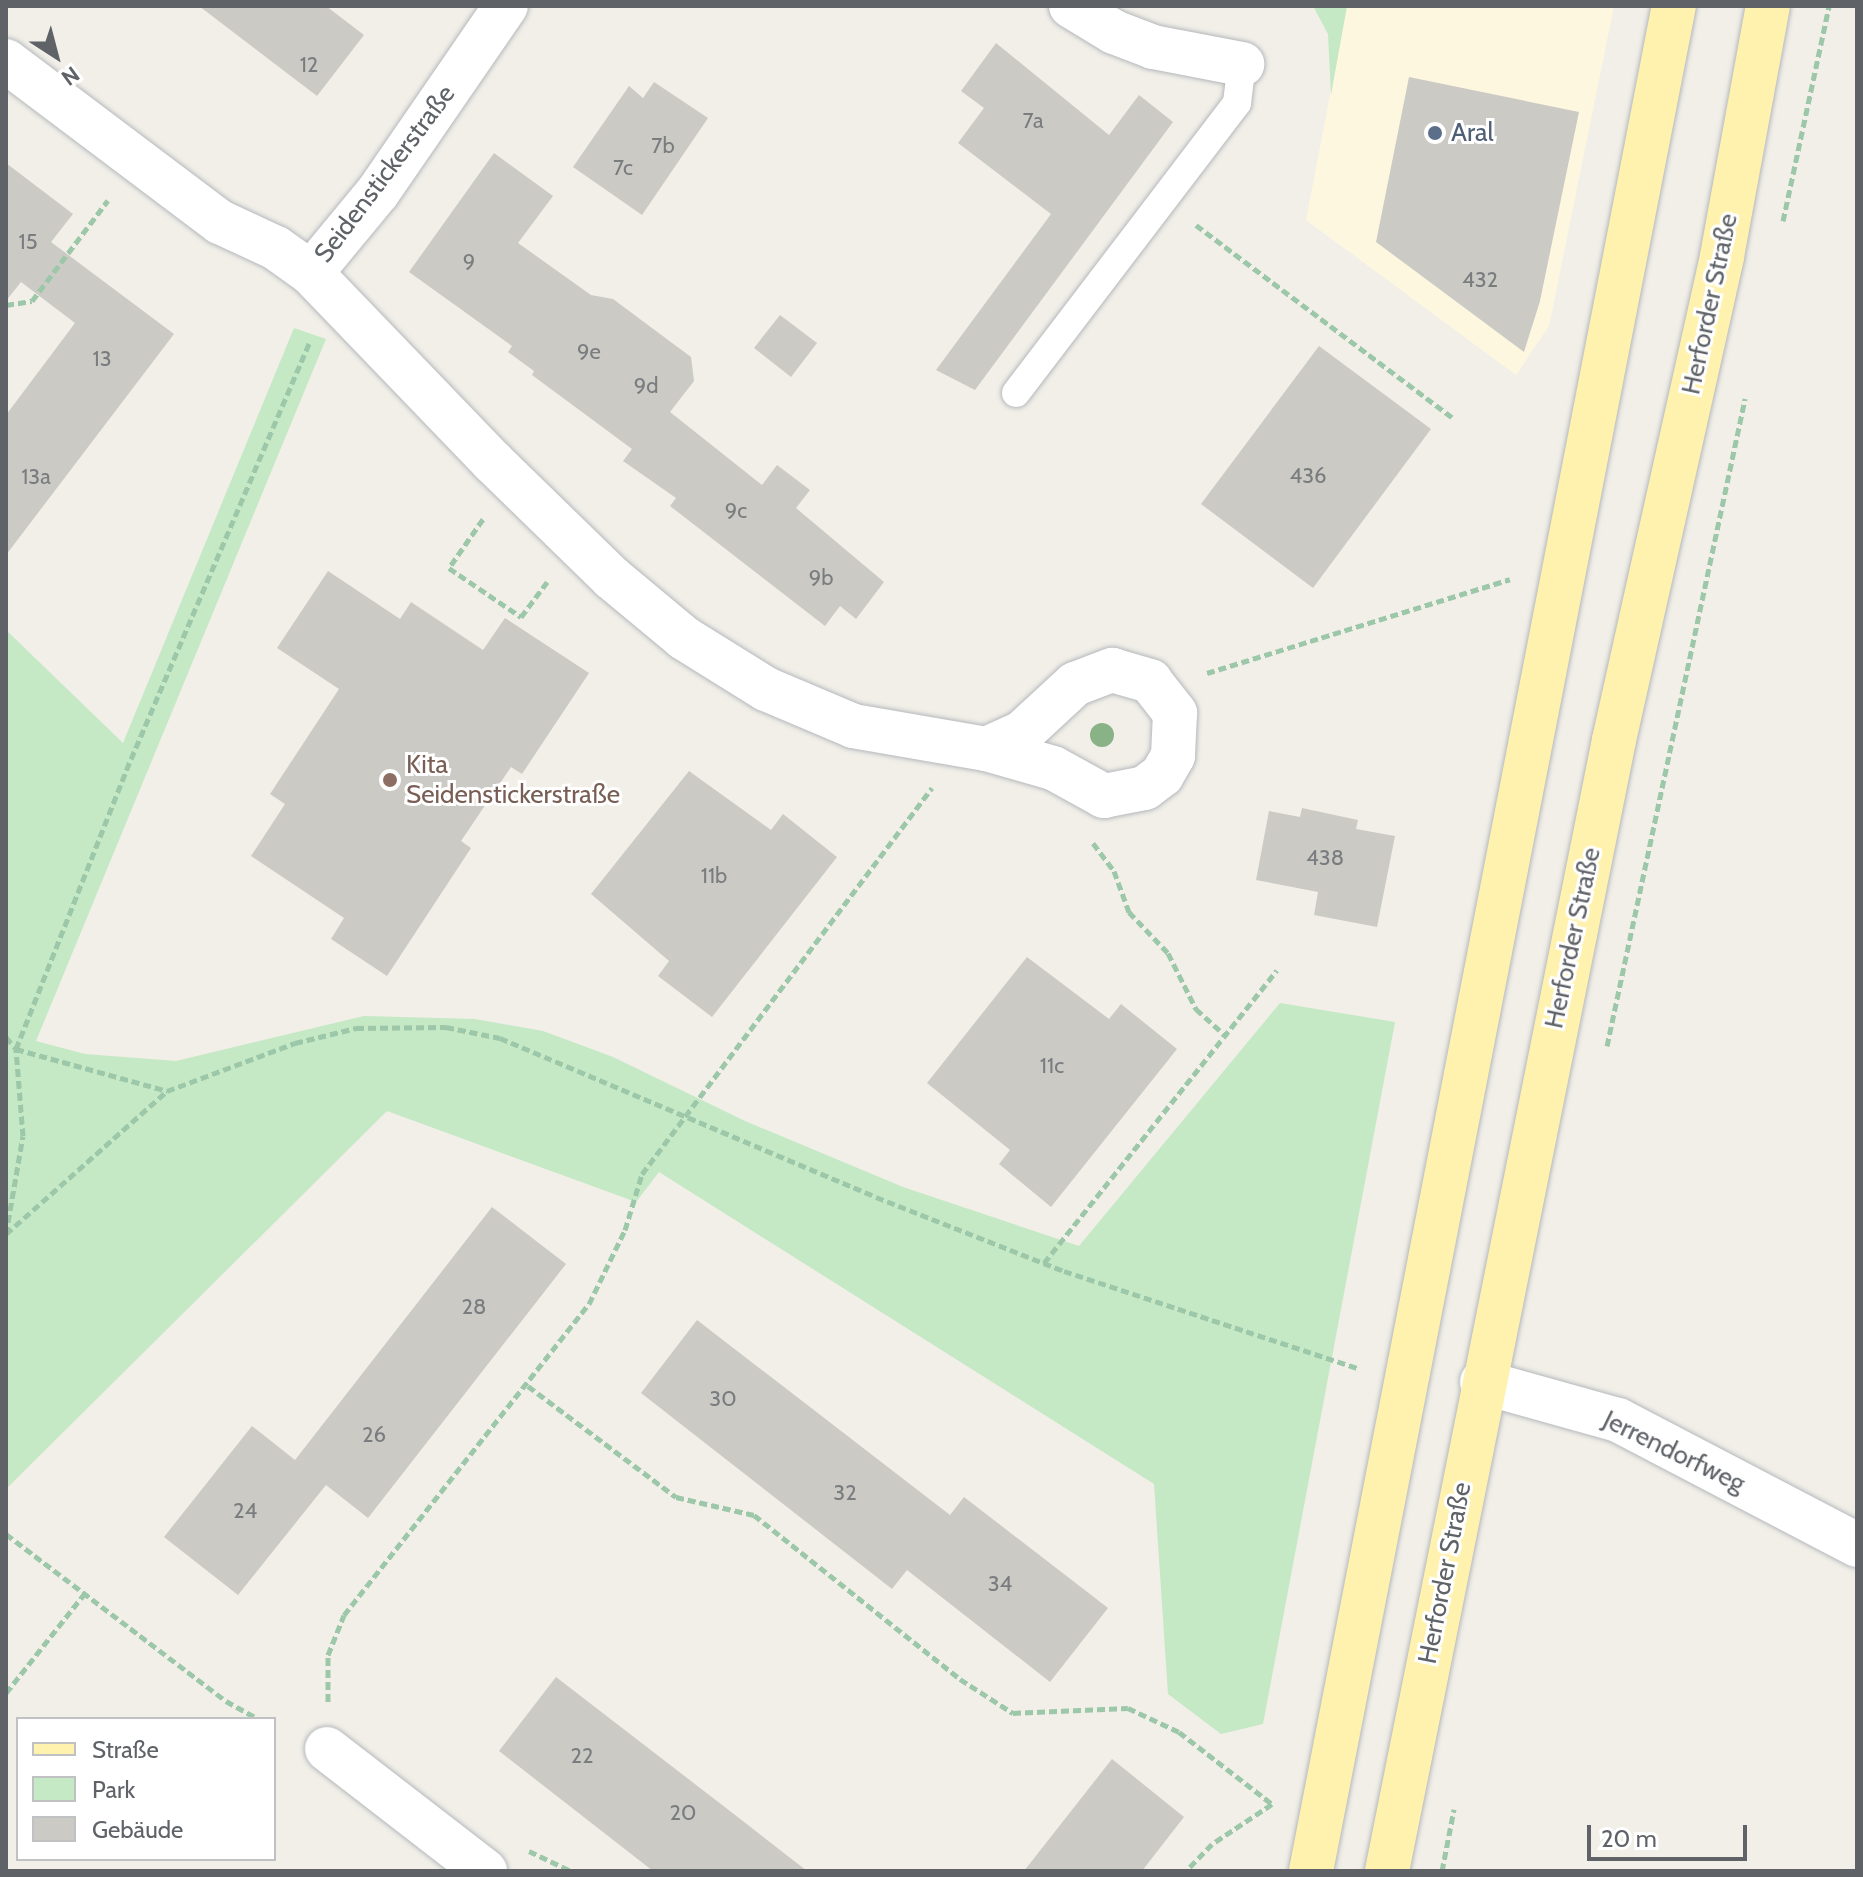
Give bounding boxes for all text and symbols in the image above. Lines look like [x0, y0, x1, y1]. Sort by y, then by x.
north arrow [16, 16, 96, 96]
house number: 12 [300, 52, 318, 78]
text: N [56, 60, 85, 91]
street label: Seidenstickerstraße [308, 79, 462, 269]
house number: 7a [1023, 108, 1043, 134]
place label: Aral [1451, 117, 1494, 149]
marker: Aral [1426, 124, 1444, 142]
house number: 7b [651, 133, 675, 159]
house number: 7c [613, 155, 633, 181]
street label: Herforder Straße [1676, 211, 1744, 397]
house number: 15 [18, 229, 38, 255]
house number: 9 [463, 249, 475, 275]
house number: 432 [1462, 267, 1498, 293]
house number: 9e [577, 339, 601, 365]
house number: 13 [92, 346, 112, 372]
house number: 9d [634, 373, 658, 399]
house number: 436 [1289, 463, 1327, 489]
house number: 13a [21, 464, 51, 490]
house number: 9c [725, 498, 747, 524]
house number: 9b [809, 565, 833, 591]
place label: Kita Seidenstickerstraße [406, 749, 620, 810]
marker: Kita Seidenstickerstraße [381, 771, 399, 789]
house number: 438 [1306, 845, 1344, 871]
street label: Herforder Straße [1539, 845, 1607, 1031]
house number: 11b [701, 863, 727, 889]
house number: 11c [1040, 1053, 1064, 1079]
house number: 28 [462, 1294, 486, 1320]
house number: 30 [709, 1386, 737, 1412]
street label: Jerrendorfweg [1598, 1404, 1750, 1500]
house number: 26 [362, 1422, 386, 1448]
house number: 32 [833, 1480, 857, 1506]
street label: Herforder Straße [1412, 1480, 1478, 1666]
house number: 24 [233, 1498, 257, 1524]
house number: 34 [988, 1571, 1012, 1597]
legend [16, 1717, 276, 1861]
text: Straße [92, 1735, 159, 1764]
house number: 22 [570, 1743, 594, 1769]
text: Park [92, 1775, 135, 1804]
house number: 20 [670, 1800, 696, 1826]
scale bar [1591, 1809, 1751, 1859]
text: Gebäude [92, 1815, 183, 1844]
text: 20 m [1601, 1824, 1657, 1853]

